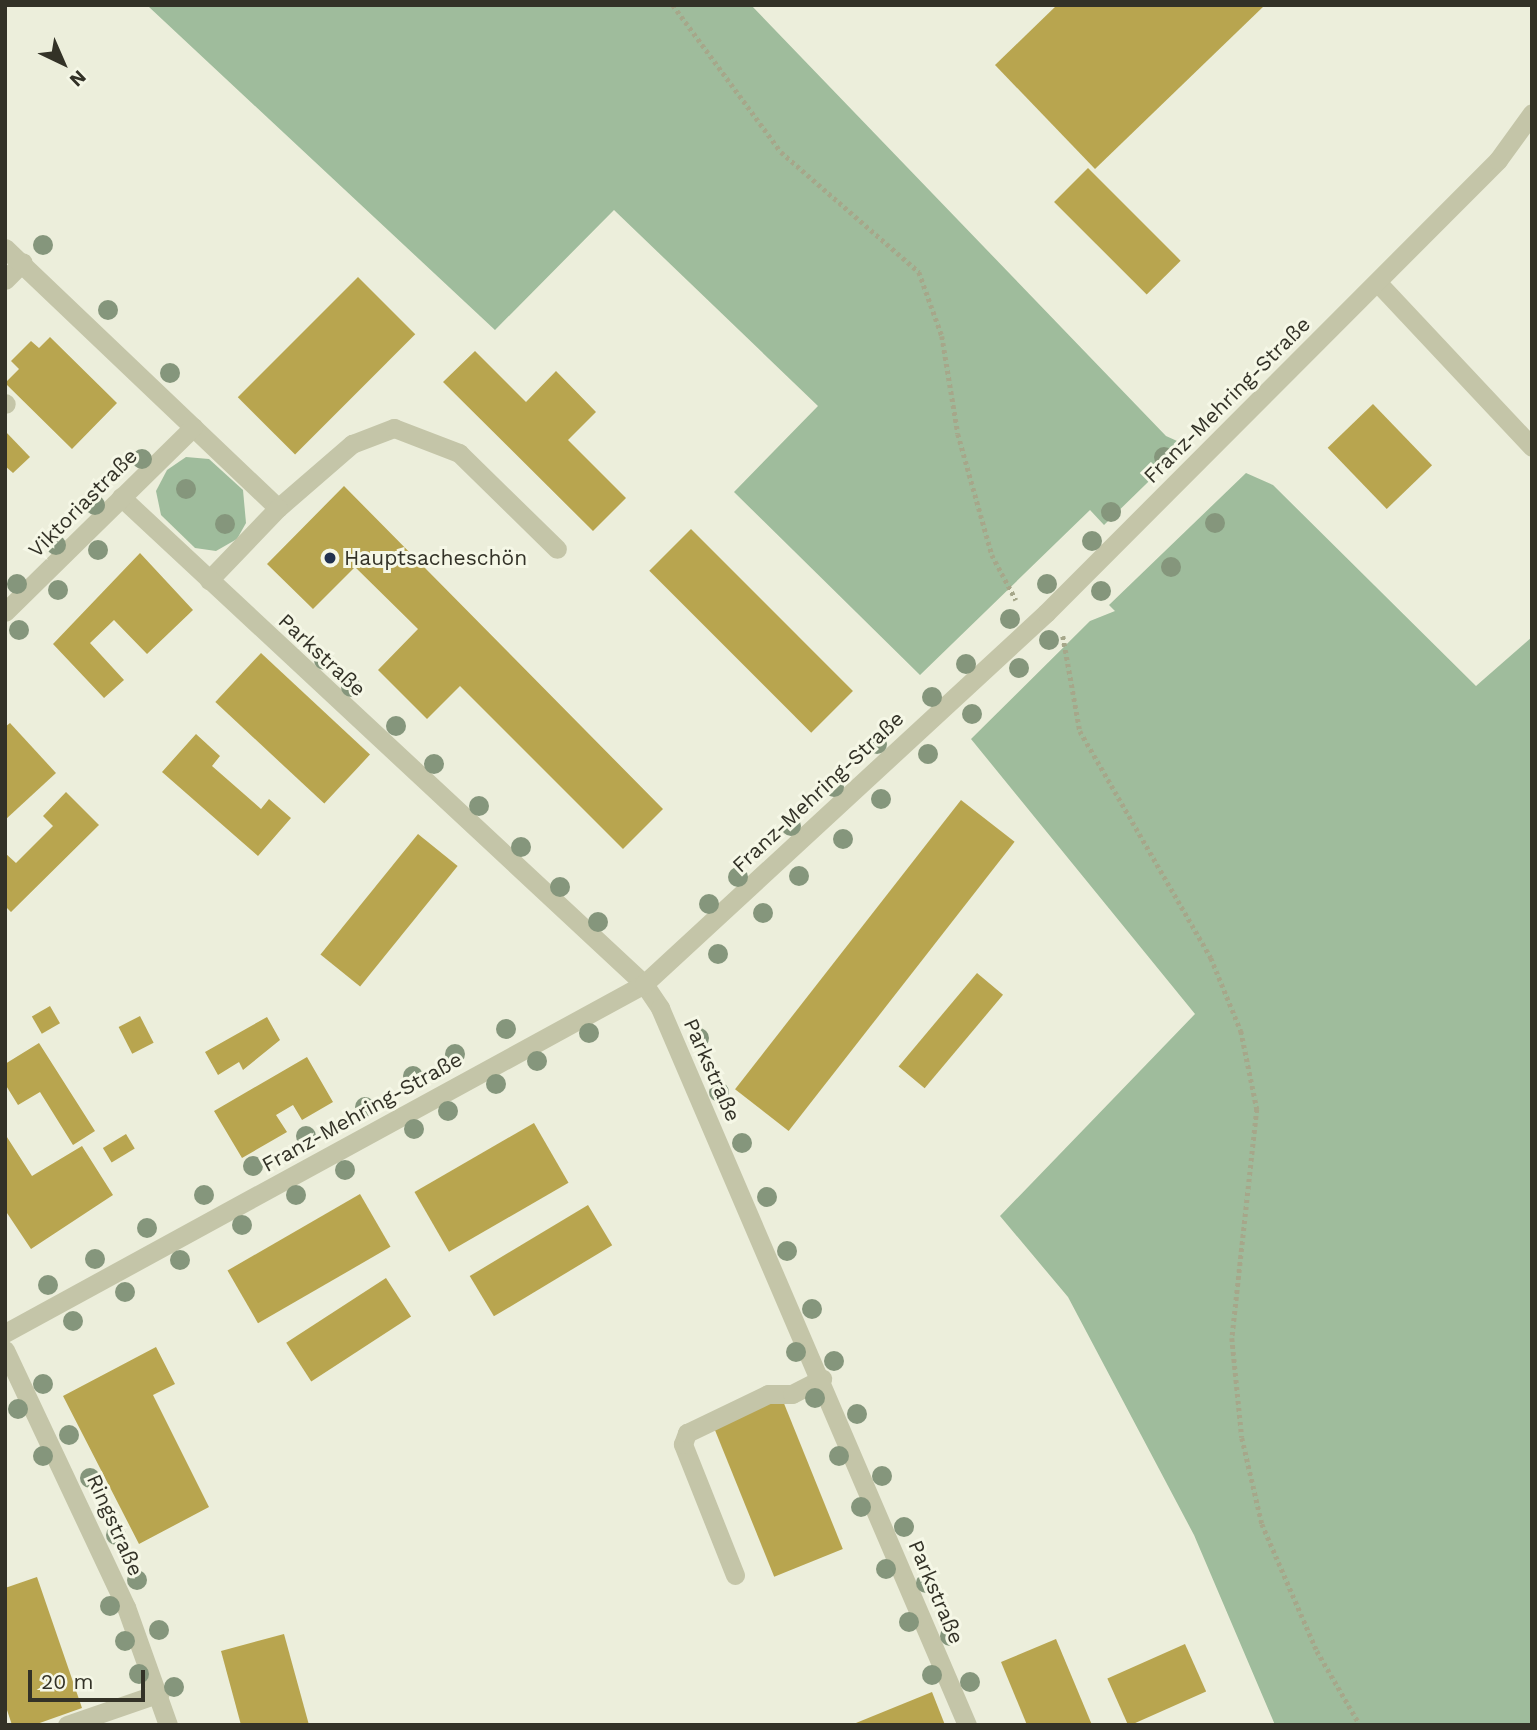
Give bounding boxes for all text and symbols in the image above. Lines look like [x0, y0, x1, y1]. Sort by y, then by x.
north arrow [28, 28, 98, 98]
text: N [65, 65, 91, 92]
street label: Franz-Mehring-Straße [1139, 312, 1315, 488]
street label: Viktoriastraße [23, 443, 143, 563]
place label: Hauptsacheschön [344, 545, 527, 571]
marker: Hauptsacheschön [322, 550, 338, 566]
street label: Parkstraße [273, 608, 371, 702]
street label: Franz-Mehring-Straße [727, 706, 909, 878]
street label: Parkstraße [678, 1015, 746, 1125]
street label: Franz-Mehring-Straße [257, 1046, 467, 1178]
street label: Ringstraße [81, 1470, 149, 1580]
street label: Parkstraße [903, 1536, 969, 1648]
scale bar [32, 1656, 149, 1700]
text: 20 m [41, 1669, 93, 1694]

